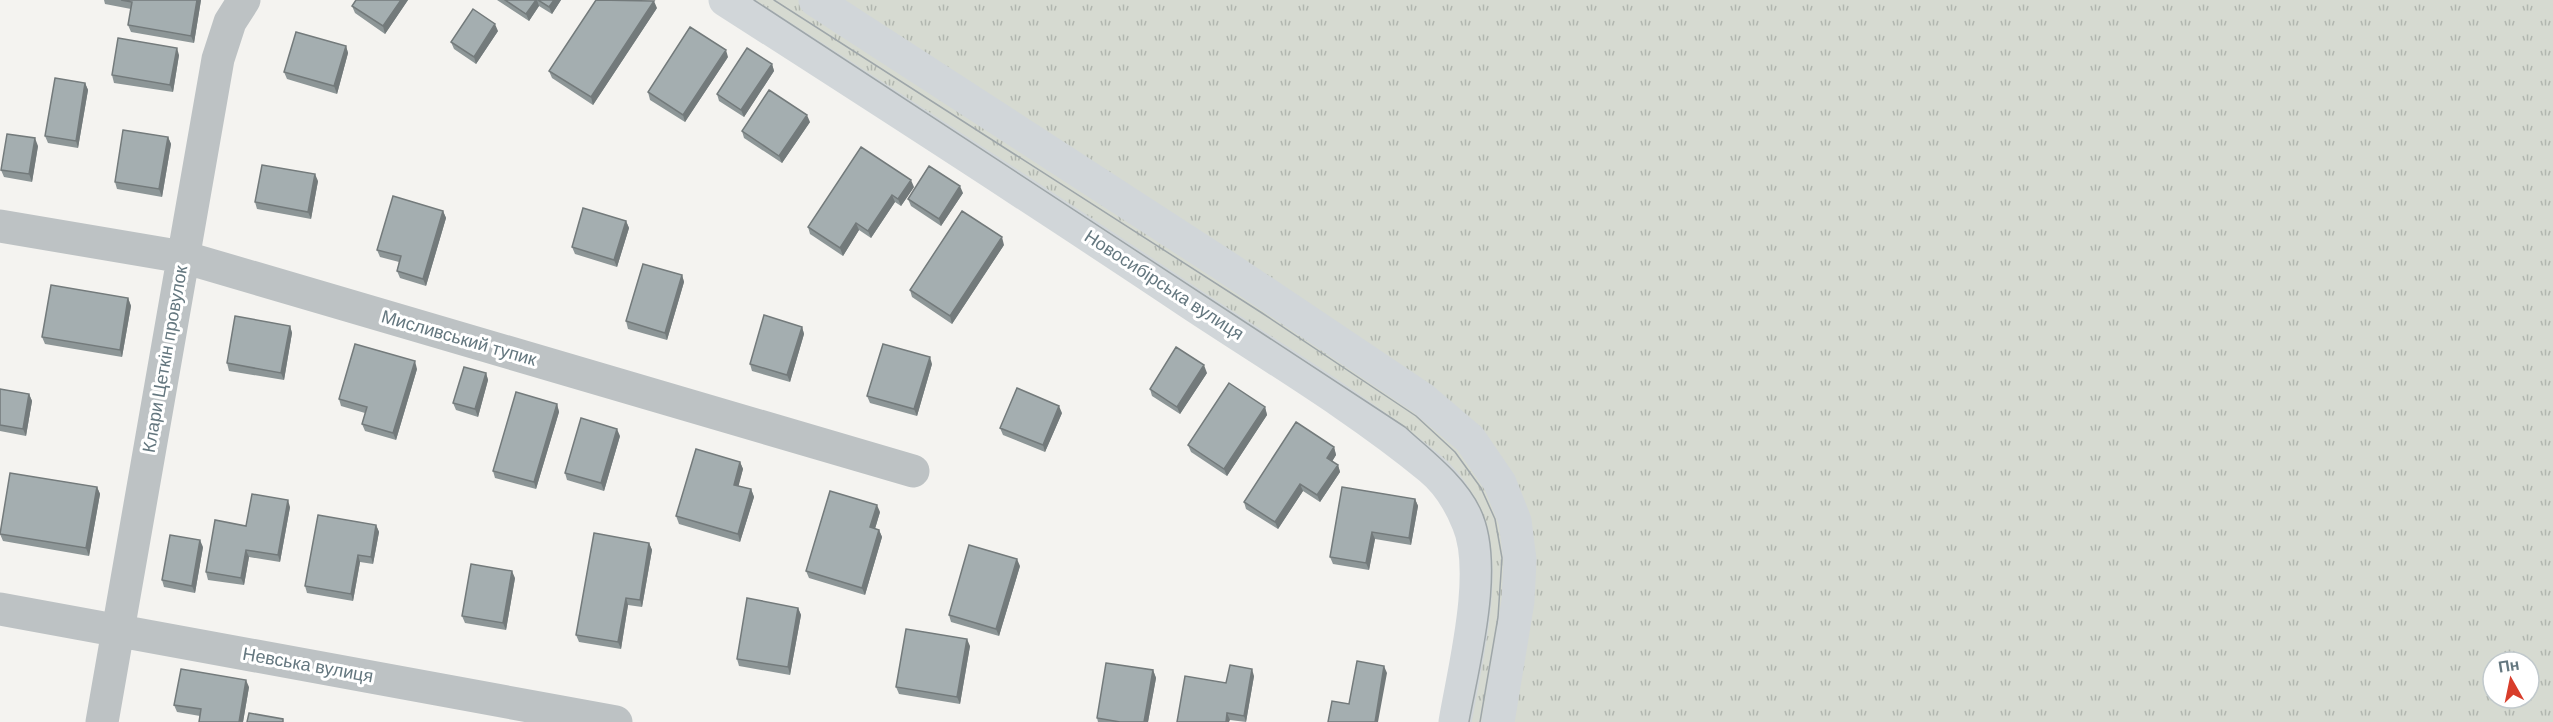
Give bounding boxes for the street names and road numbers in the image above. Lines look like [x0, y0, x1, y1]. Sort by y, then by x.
street label: Новосибірська вулиця [1080, 224, 1248, 346]
street label: Клари Цеткін провулок [137, 263, 193, 454]
street label: Мисливський тупик [379, 304, 539, 372]
street label: Невська вулиця [241, 642, 375, 688]

